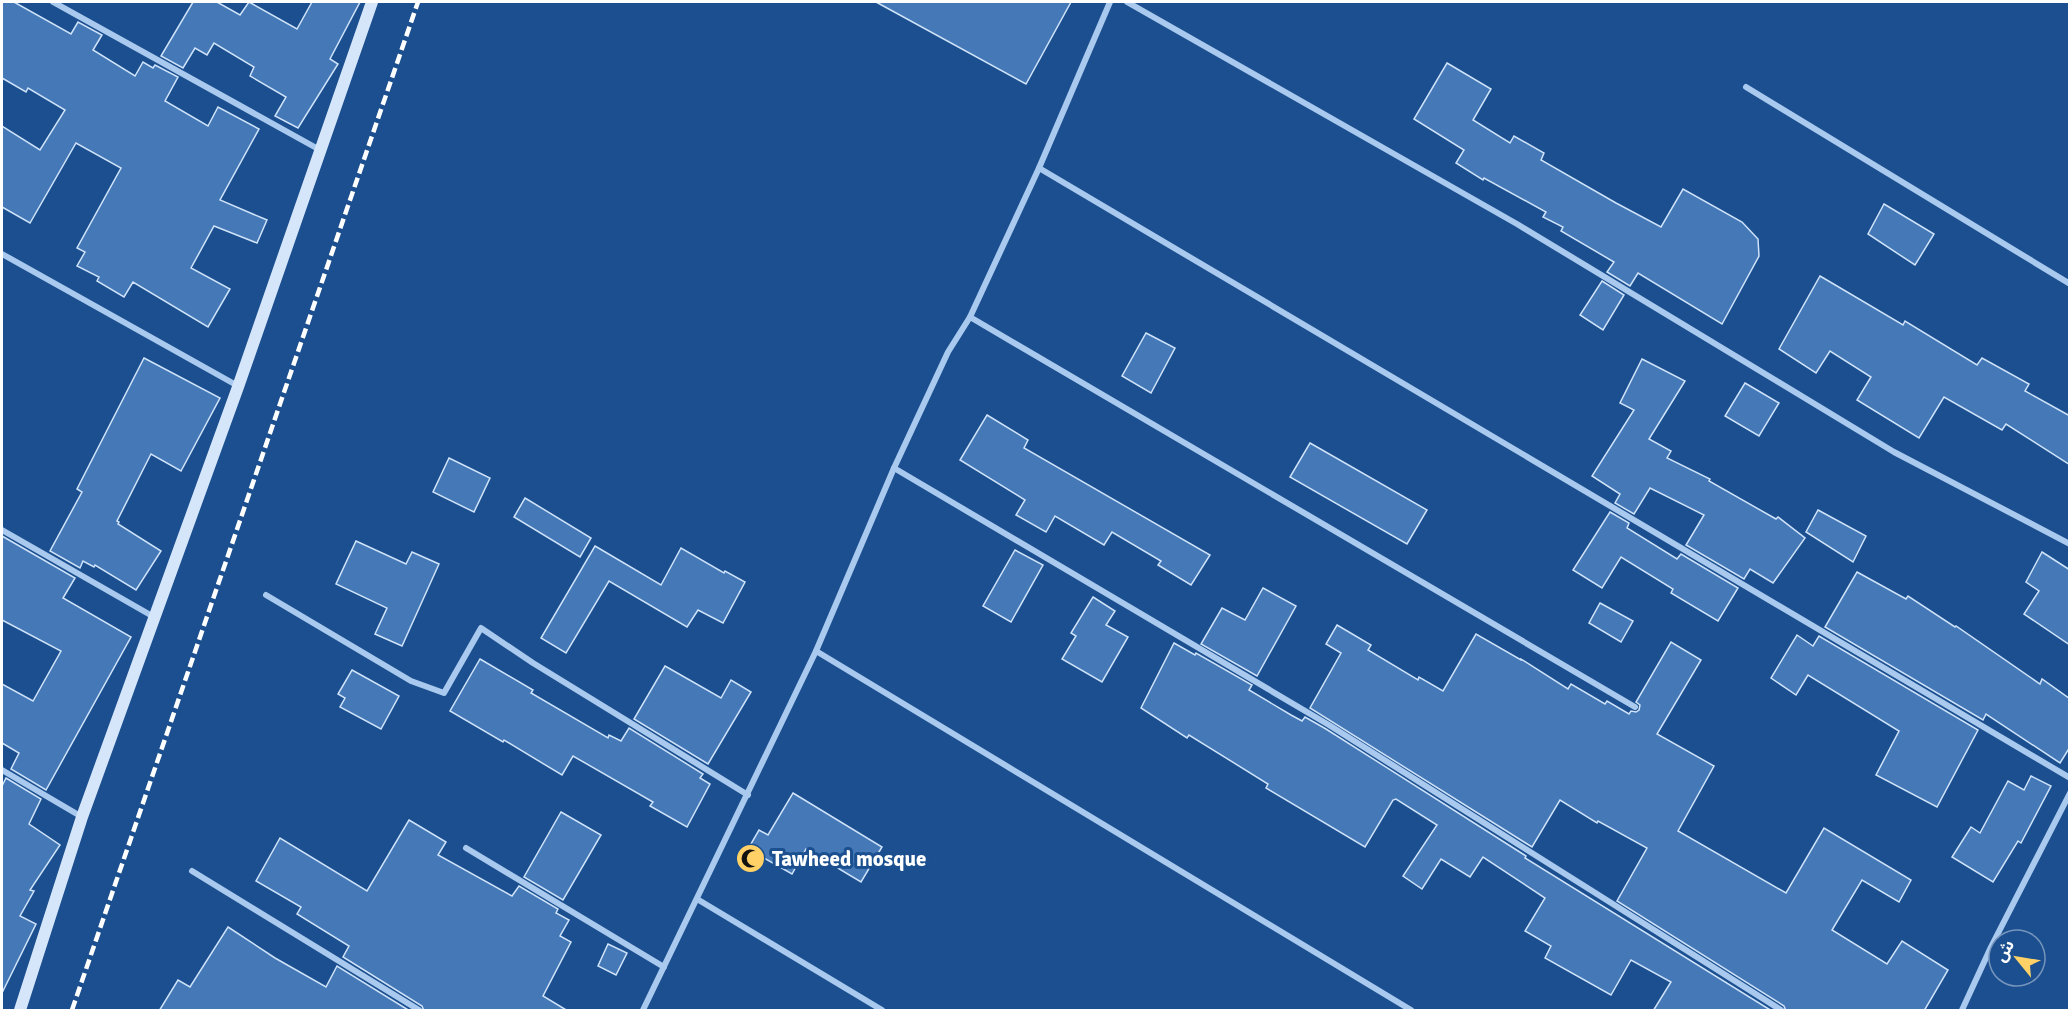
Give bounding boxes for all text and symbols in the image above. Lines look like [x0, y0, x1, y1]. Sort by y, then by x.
mosque icon: Tawheed mosque [735, 843, 767, 875]
place label: Tawheed mosque [772, 846, 926, 872]
north arrow [1987, 928, 2047, 988]
text: ش [1991, 936, 2019, 965]

